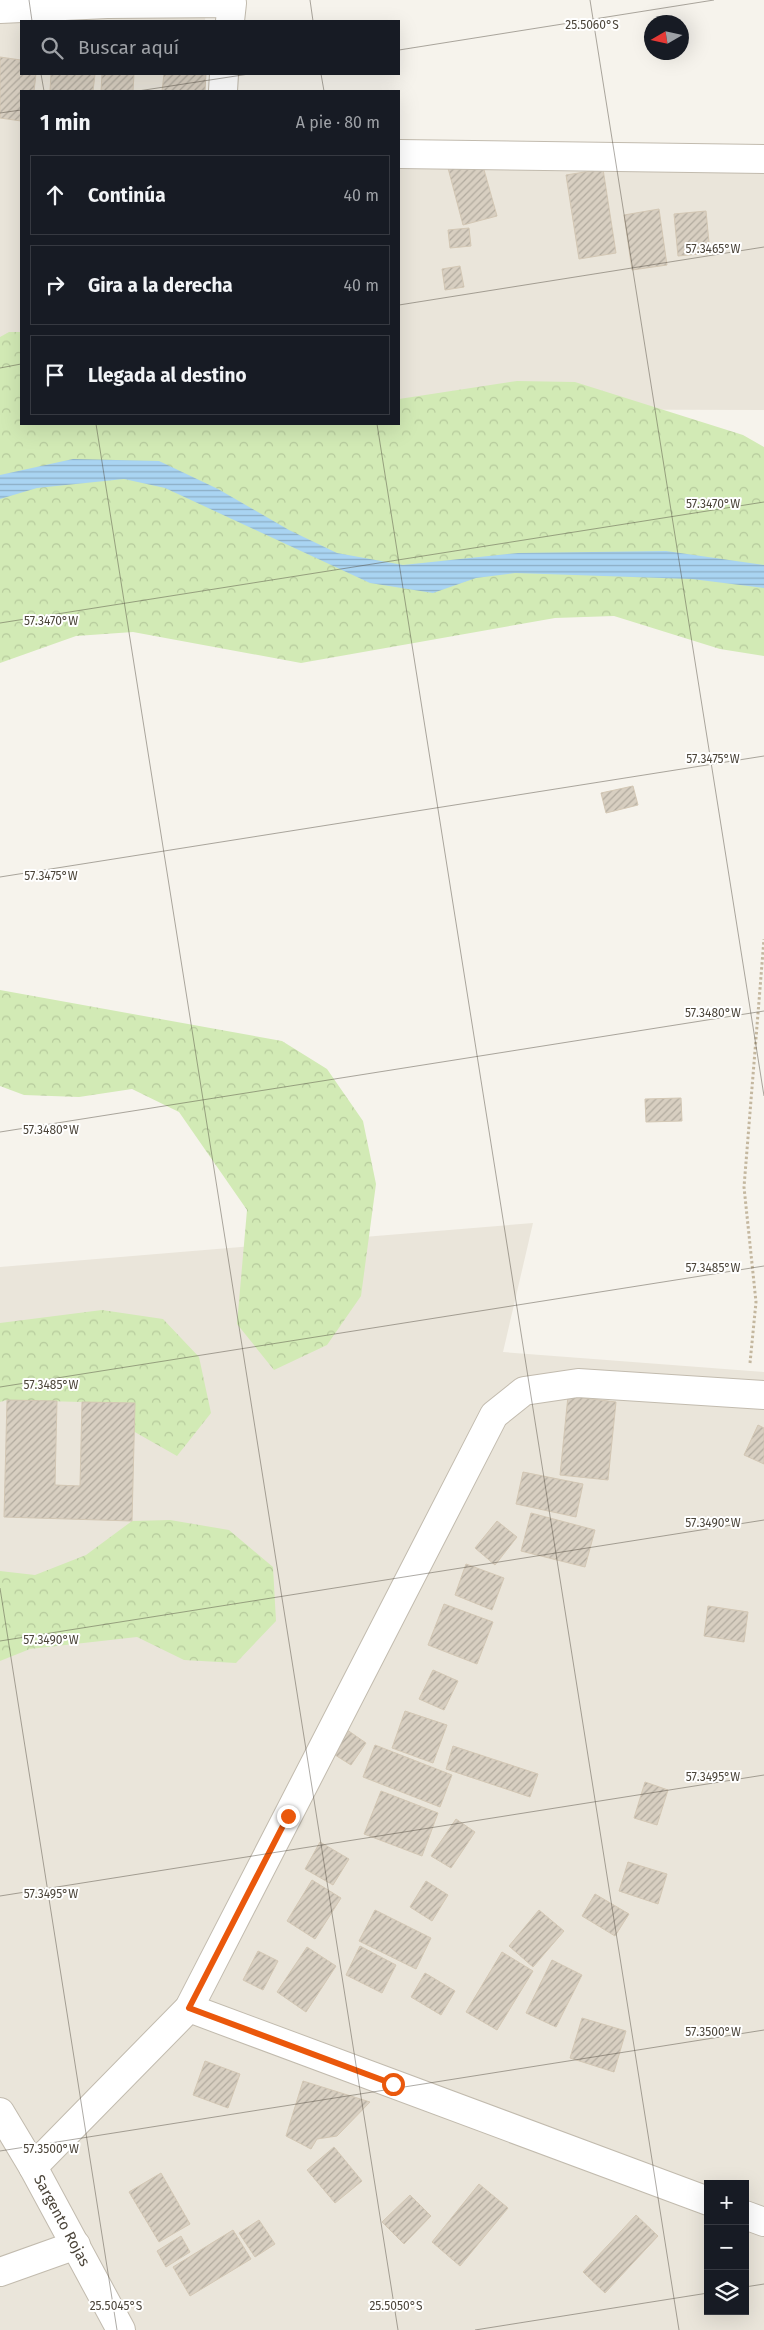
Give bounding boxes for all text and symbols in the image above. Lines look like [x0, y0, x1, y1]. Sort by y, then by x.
north arrow [644, 15, 689, 60]
text: 25.5060°S [565, 18, 619, 32]
search box [20, 20, 400, 75]
icon: search [38, 34, 66, 62]
text: Buscar aquí [78, 36, 179, 59]
text: 1 min [40, 110, 91, 136]
text: A pie · 80 m [296, 113, 380, 132]
icon: ahead [41, 181, 69, 209]
text: Continúa [88, 184, 166, 207]
text: 40 m [344, 186, 379, 205]
text: 57.3465°W [686, 242, 740, 256]
icon: right [41, 271, 69, 299]
text: Gira a la derecha [88, 274, 233, 297]
text: 40 m [344, 276, 379, 295]
icon: arrive [41, 361, 69, 389]
text: Llegada al destino [88, 364, 247, 387]
text: 57.3470°W [686, 497, 740, 511]
text: 57.3470°W [24, 614, 78, 628]
text: 57.3475°W [686, 752, 740, 766]
text: 57.3475°W [24, 869, 78, 883]
text: 57.3480°W [685, 1006, 741, 1020]
text: 57.3480°W [23, 1123, 79, 1137]
text: 57.3485°W [685, 1261, 741, 1275]
text: 57.3485°W [23, 1378, 79, 1392]
text: 57.3490°W [685, 1516, 741, 1530]
text: 57.3490°W [23, 1633, 79, 1647]
text: 57.3495°W [686, 1770, 740, 1784]
route end [277, 1805, 300, 1828]
text: 57.3495°W [24, 1887, 78, 1901]
text: 57.3500°W [685, 2025, 741, 2039]
route start [382, 2073, 405, 2096]
text: 57.3500°W [23, 2142, 79, 2156]
street label: Sargento Rojas [30, 2172, 94, 2269]
map controls [704, 2180, 749, 2315]
button: + [704, 2180, 749, 2225]
button: − [704, 2225, 749, 2270]
button: layers [704, 2270, 749, 2315]
text: 25.5045°S [90, 2299, 143, 2313]
text: 25.5050°S [369, 2299, 423, 2313]

